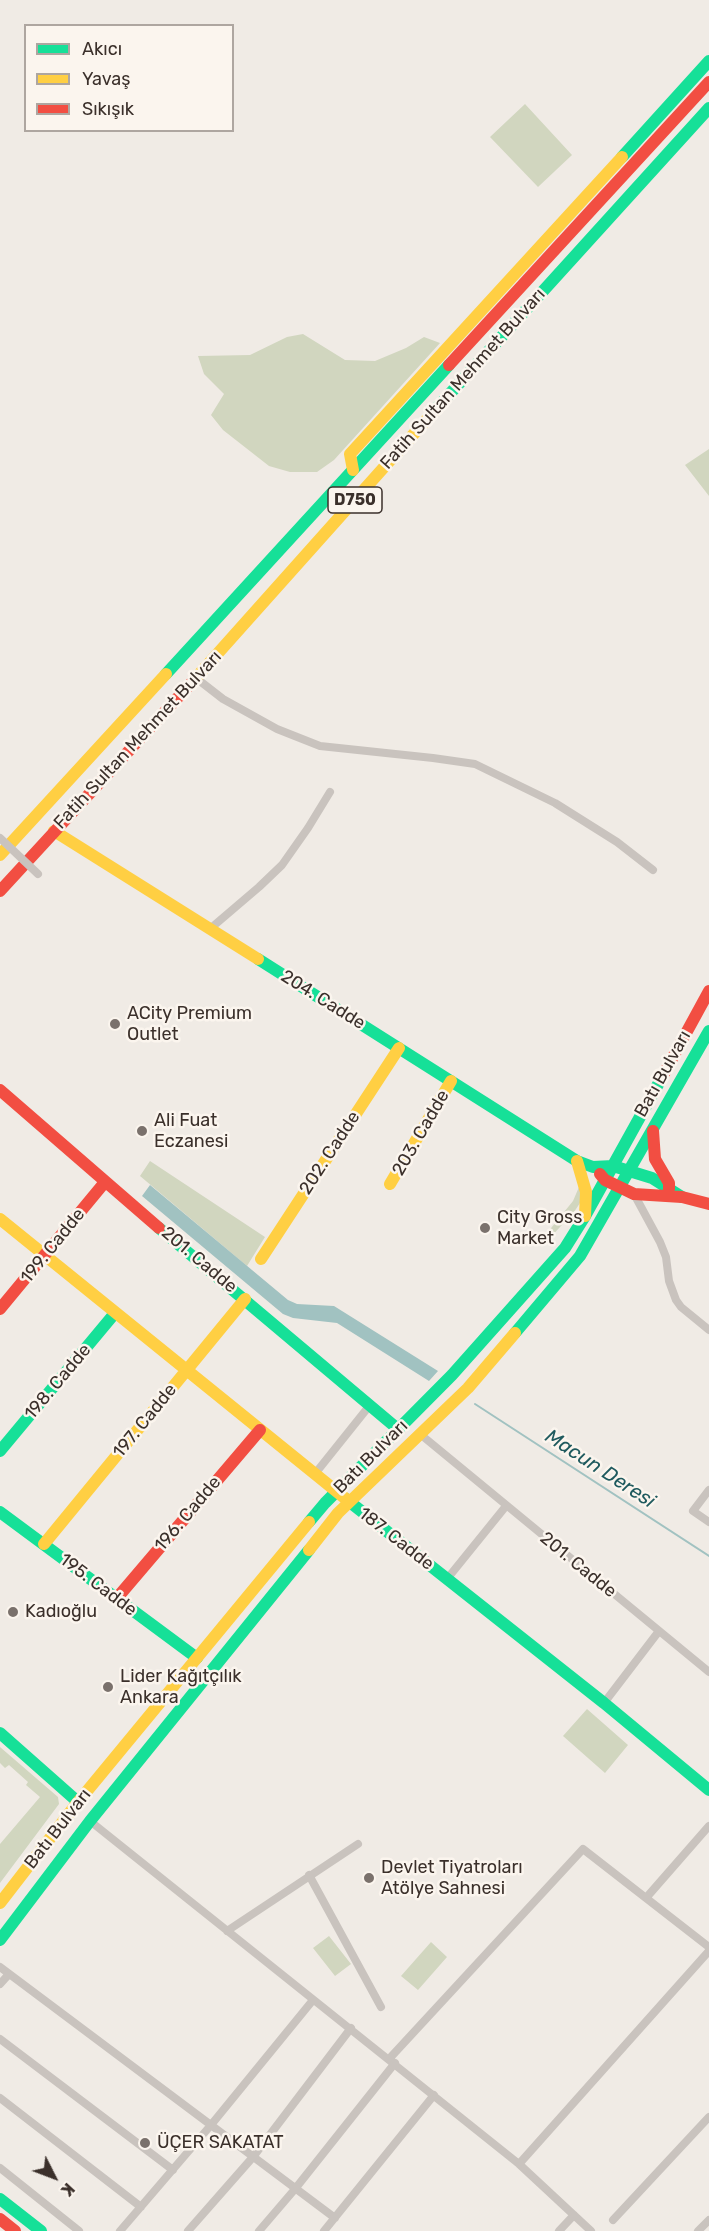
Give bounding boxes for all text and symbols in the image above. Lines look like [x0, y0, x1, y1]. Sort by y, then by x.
legend [24, 24, 234, 132]
text: Akıcı [82, 38, 122, 60]
text: Yavaş [82, 68, 130, 90]
text: Sıkışık [82, 98, 134, 120]
street label: Fatih Sultan Mehmet Bulvarı [376, 284, 550, 474]
road number: D750 [328, 487, 382, 513]
street label: Fatih Sultan Mehmet Bulvarı [50, 646, 226, 834]
street label: 204. Cadde [277, 966, 369, 1034]
place label: ACity Premium Outlet [127, 1003, 252, 1046]
marker: ACity Premium Outlet [108, 1017, 122, 1031]
street label: Batı Bulvarı [630, 1027, 696, 1121]
street label: 203. Cadde [388, 1086, 454, 1180]
street label: 202. Cadde [295, 1107, 365, 1199]
place label: Ali Fuat Eczanesi [154, 1110, 228, 1152]
marker: Ali Fuat Eczanesi [135, 1124, 149, 1138]
street label: 199. Cadde [16, 1204, 90, 1288]
place label: City Gross Market [497, 1207, 582, 1250]
marker: City Gross Market [478, 1221, 492, 1235]
street label: 201. Cadde [157, 1222, 241, 1298]
street label: 198. Cadde [20, 1340, 96, 1424]
street label: 197. Cadde [109, 1380, 181, 1462]
street label: Batı Bulvarı [330, 1416, 412, 1498]
water label: Macun Deresi [540, 1424, 660, 1514]
street label: 196. Cadde [150, 1472, 226, 1556]
street label: 187. Cadde [354, 1503, 438, 1575]
street label: 201. Cadde [535, 1528, 621, 1602]
street label: 195. Cadde [55, 1549, 141, 1621]
place label: Kadıoğlu [25, 1601, 97, 1623]
marker: Kadıoğlu [6, 1605, 20, 1619]
place label: Lider Kağıtçılık Ankara [120, 1666, 242, 1708]
marker: Lider Kağıtçılık Ankara [101, 1680, 115, 1694]
street label: Batı Bulvarı [20, 1785, 96, 1873]
place label: Devlet Tiyatroları Atölye Sahnesi [381, 1857, 523, 1900]
marker: Devlet Tiyatroları Atölye Sahnesi [362, 1871, 376, 1885]
place label: ÜÇER SAKATAT [157, 2132, 284, 2154]
marker: ÜÇER SAKATAT [138, 2136, 152, 2150]
north arrow [24, 2147, 84, 2207]
text: K [57, 2179, 78, 2200]

